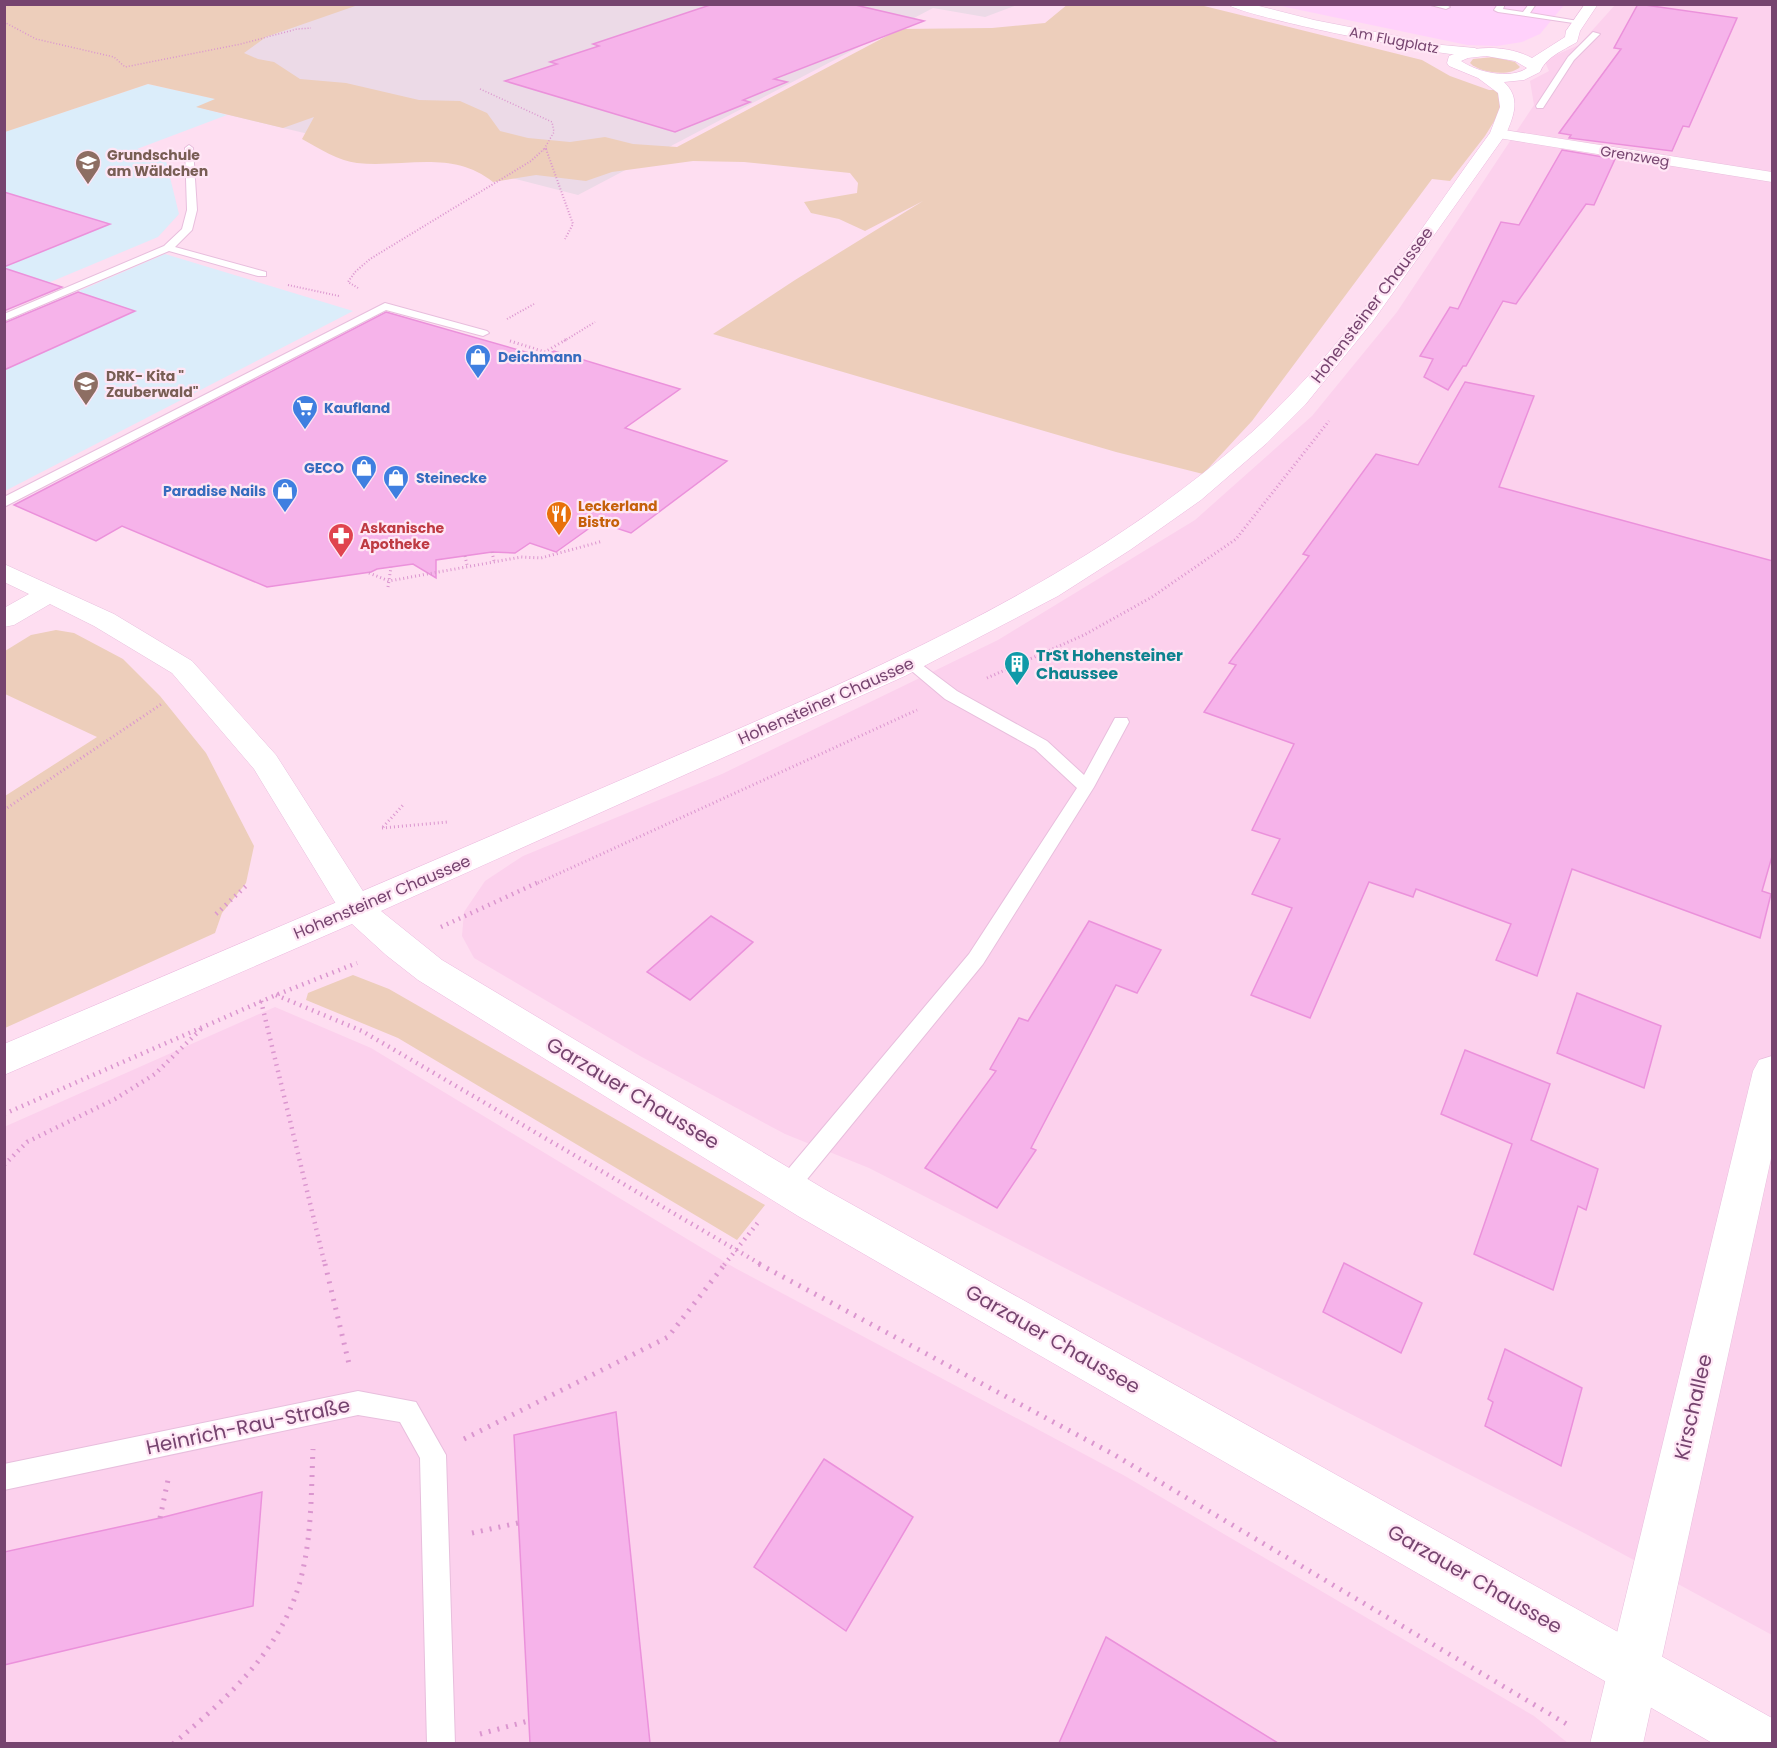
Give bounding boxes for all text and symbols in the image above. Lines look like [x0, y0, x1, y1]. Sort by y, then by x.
street label: Am Flugplatz [1348, 22, 1440, 58]
street label: Grenzweg [1599, 141, 1671, 171]
place label: Grundschule am Wäldchen [107, 145, 208, 181]
school or university icon: Grundschule am Wäldchen [73, 148, 103, 186]
street label: Hohensteiner Chaussee [1306, 222, 1439, 388]
shop icon: Deichmann [463, 342, 493, 380]
place label: Deichmann [498, 347, 582, 367]
place label: DRK- Kita " Zauberwald" [106, 366, 199, 402]
school or university icon: DRK- Kita " Zauberwald" [71, 369, 101, 407]
supermarket icon: Kaufland [290, 393, 320, 431]
place label: Kaufland [324, 398, 390, 418]
shop icon: GECO [349, 453, 379, 491]
place label: GECO [304, 458, 344, 478]
shop icon: Steinecke [381, 463, 411, 501]
place label: Steinecke [416, 468, 487, 488]
shop icon: Paradise Nails [270, 476, 300, 514]
place label: Paradise Nails [163, 481, 266, 501]
place label: Leckerland Bistro [578, 496, 658, 532]
restaurant icon: Leckerland Bistro [544, 499, 574, 537]
place label: Askanische Apotheke [360, 518, 445, 554]
pharmacy icon: Askanische Apotheke [326, 521, 356, 559]
place label: TrSt Hohensteiner Chaussee [1036, 644, 1183, 685]
building icon: TrSt Hohensteiner Chaussee [1002, 649, 1032, 687]
street label: Hohensteiner Chaussee [734, 652, 918, 750]
street label: Hohensteiner Chaussee [290, 849, 474, 945]
street label: Garzauer Chaussee [541, 1030, 725, 1156]
street label: Garzauer Chaussee [961, 1278, 1145, 1400]
street label: Kirschallee [1667, 1351, 1719, 1463]
street label: Heinrich-Rau-Straße [143, 1391, 353, 1461]
street label: Garzauer Chaussee [1383, 1518, 1567, 1640]

